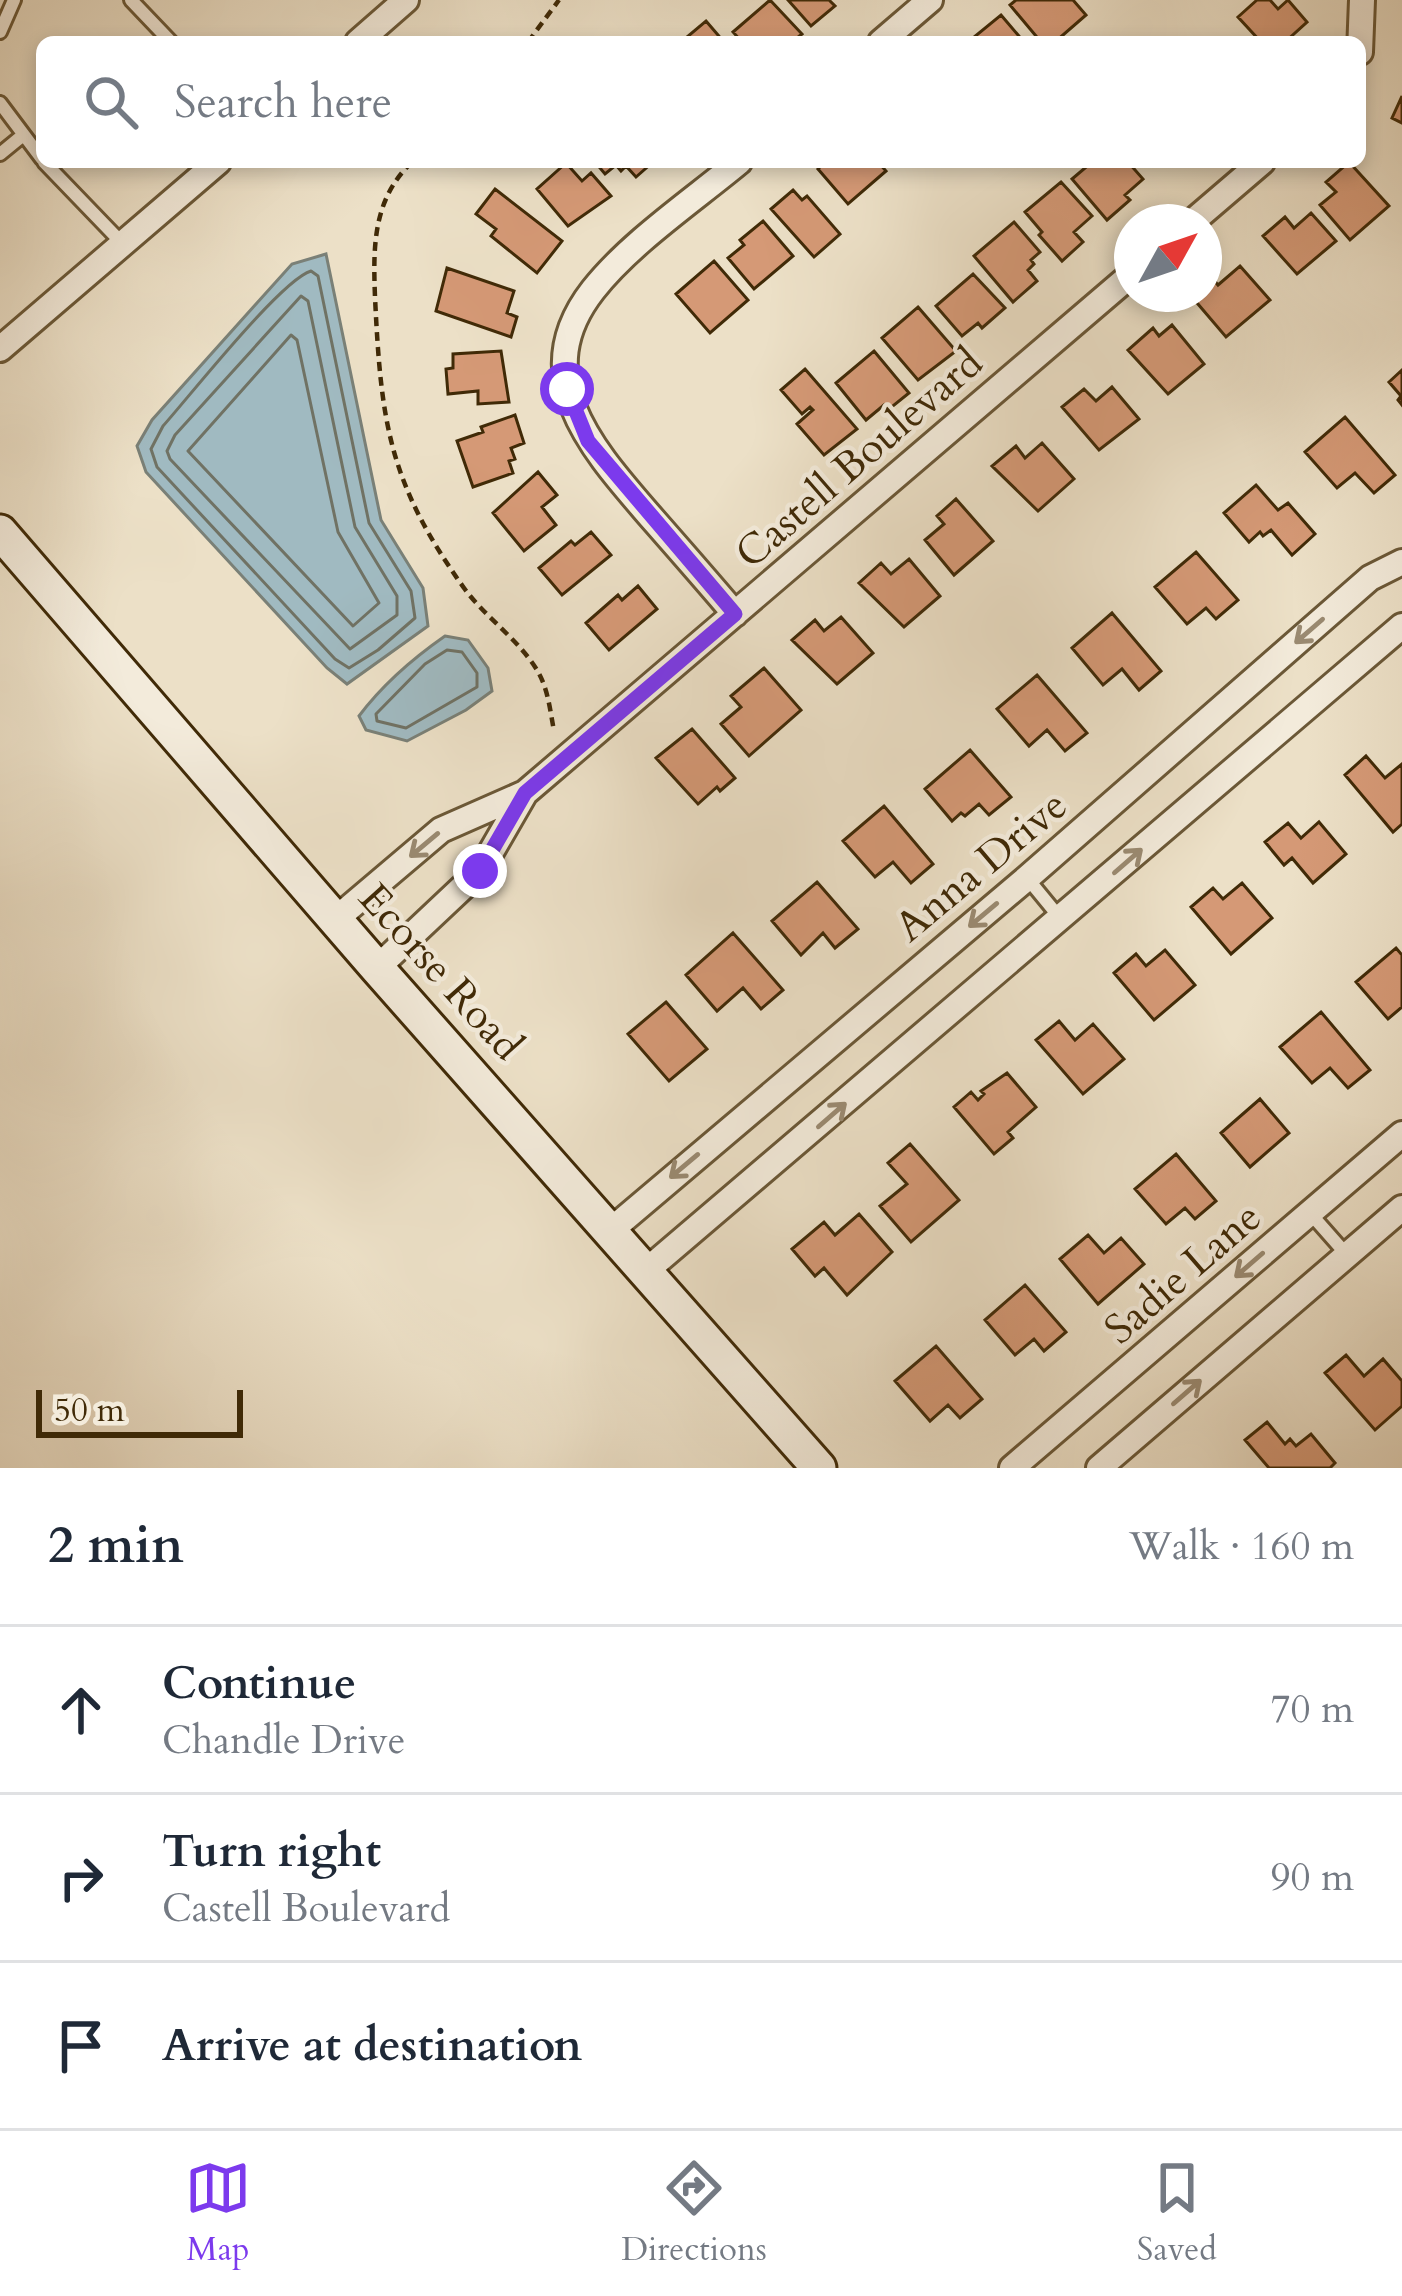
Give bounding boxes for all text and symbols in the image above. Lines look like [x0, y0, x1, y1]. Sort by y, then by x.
search box [36, 36, 1366, 168]
icon: search [78, 69, 144, 135]
text: Search here [174, 72, 392, 133]
north arrow [1114, 204, 1222, 312]
street label: Castell Boulevard [723, 335, 995, 581]
route start [540, 362, 594, 416]
one-way arrow [1294, 617, 1325, 645]
street label: Anna Drive [883, 777, 1079, 955]
one-way arrow [409, 830, 440, 858]
route end [453, 844, 507, 898]
one-way arrow [1113, 848, 1143, 875]
street label: Ecorse Road [346, 871, 536, 1073]
one-way arrow [968, 900, 999, 928]
one-way arrow [816, 1101, 847, 1129]
one-way arrow [669, 1152, 701, 1178]
street label: Sadie Lane [1093, 1189, 1273, 1357]
one-way arrow [1234, 1251, 1265, 1278]
one-way arrow [1171, 1378, 1202, 1406]
scale bar [36, 1384, 243, 1437]
text: 50 m [54, 1388, 125, 1433]
text: 2 min [48, 1511, 184, 1581]
text: Walk · 160 m [1129, 1520, 1354, 1573]
text: Continue [162, 1653, 356, 1714]
icon: ahead [48, 1677, 114, 1743]
text: 70 m [1271, 1683, 1354, 1736]
text: Chandle Drive [162, 1714, 405, 1767]
text: Turn right [162, 1821, 381, 1882]
icon: right [48, 1845, 114, 1911]
text: 90 m [1271, 1851, 1354, 1904]
text: Castell Boulevard [162, 1882, 450, 1935]
icon: arrive [48, 2013, 114, 2079]
text: Arrive at destination [162, 2015, 582, 2076]
tab: Map [185, 2155, 251, 2272]
tab: Directions [621, 2155, 767, 2272]
tab: Saved [1137, 2155, 1217, 2272]

